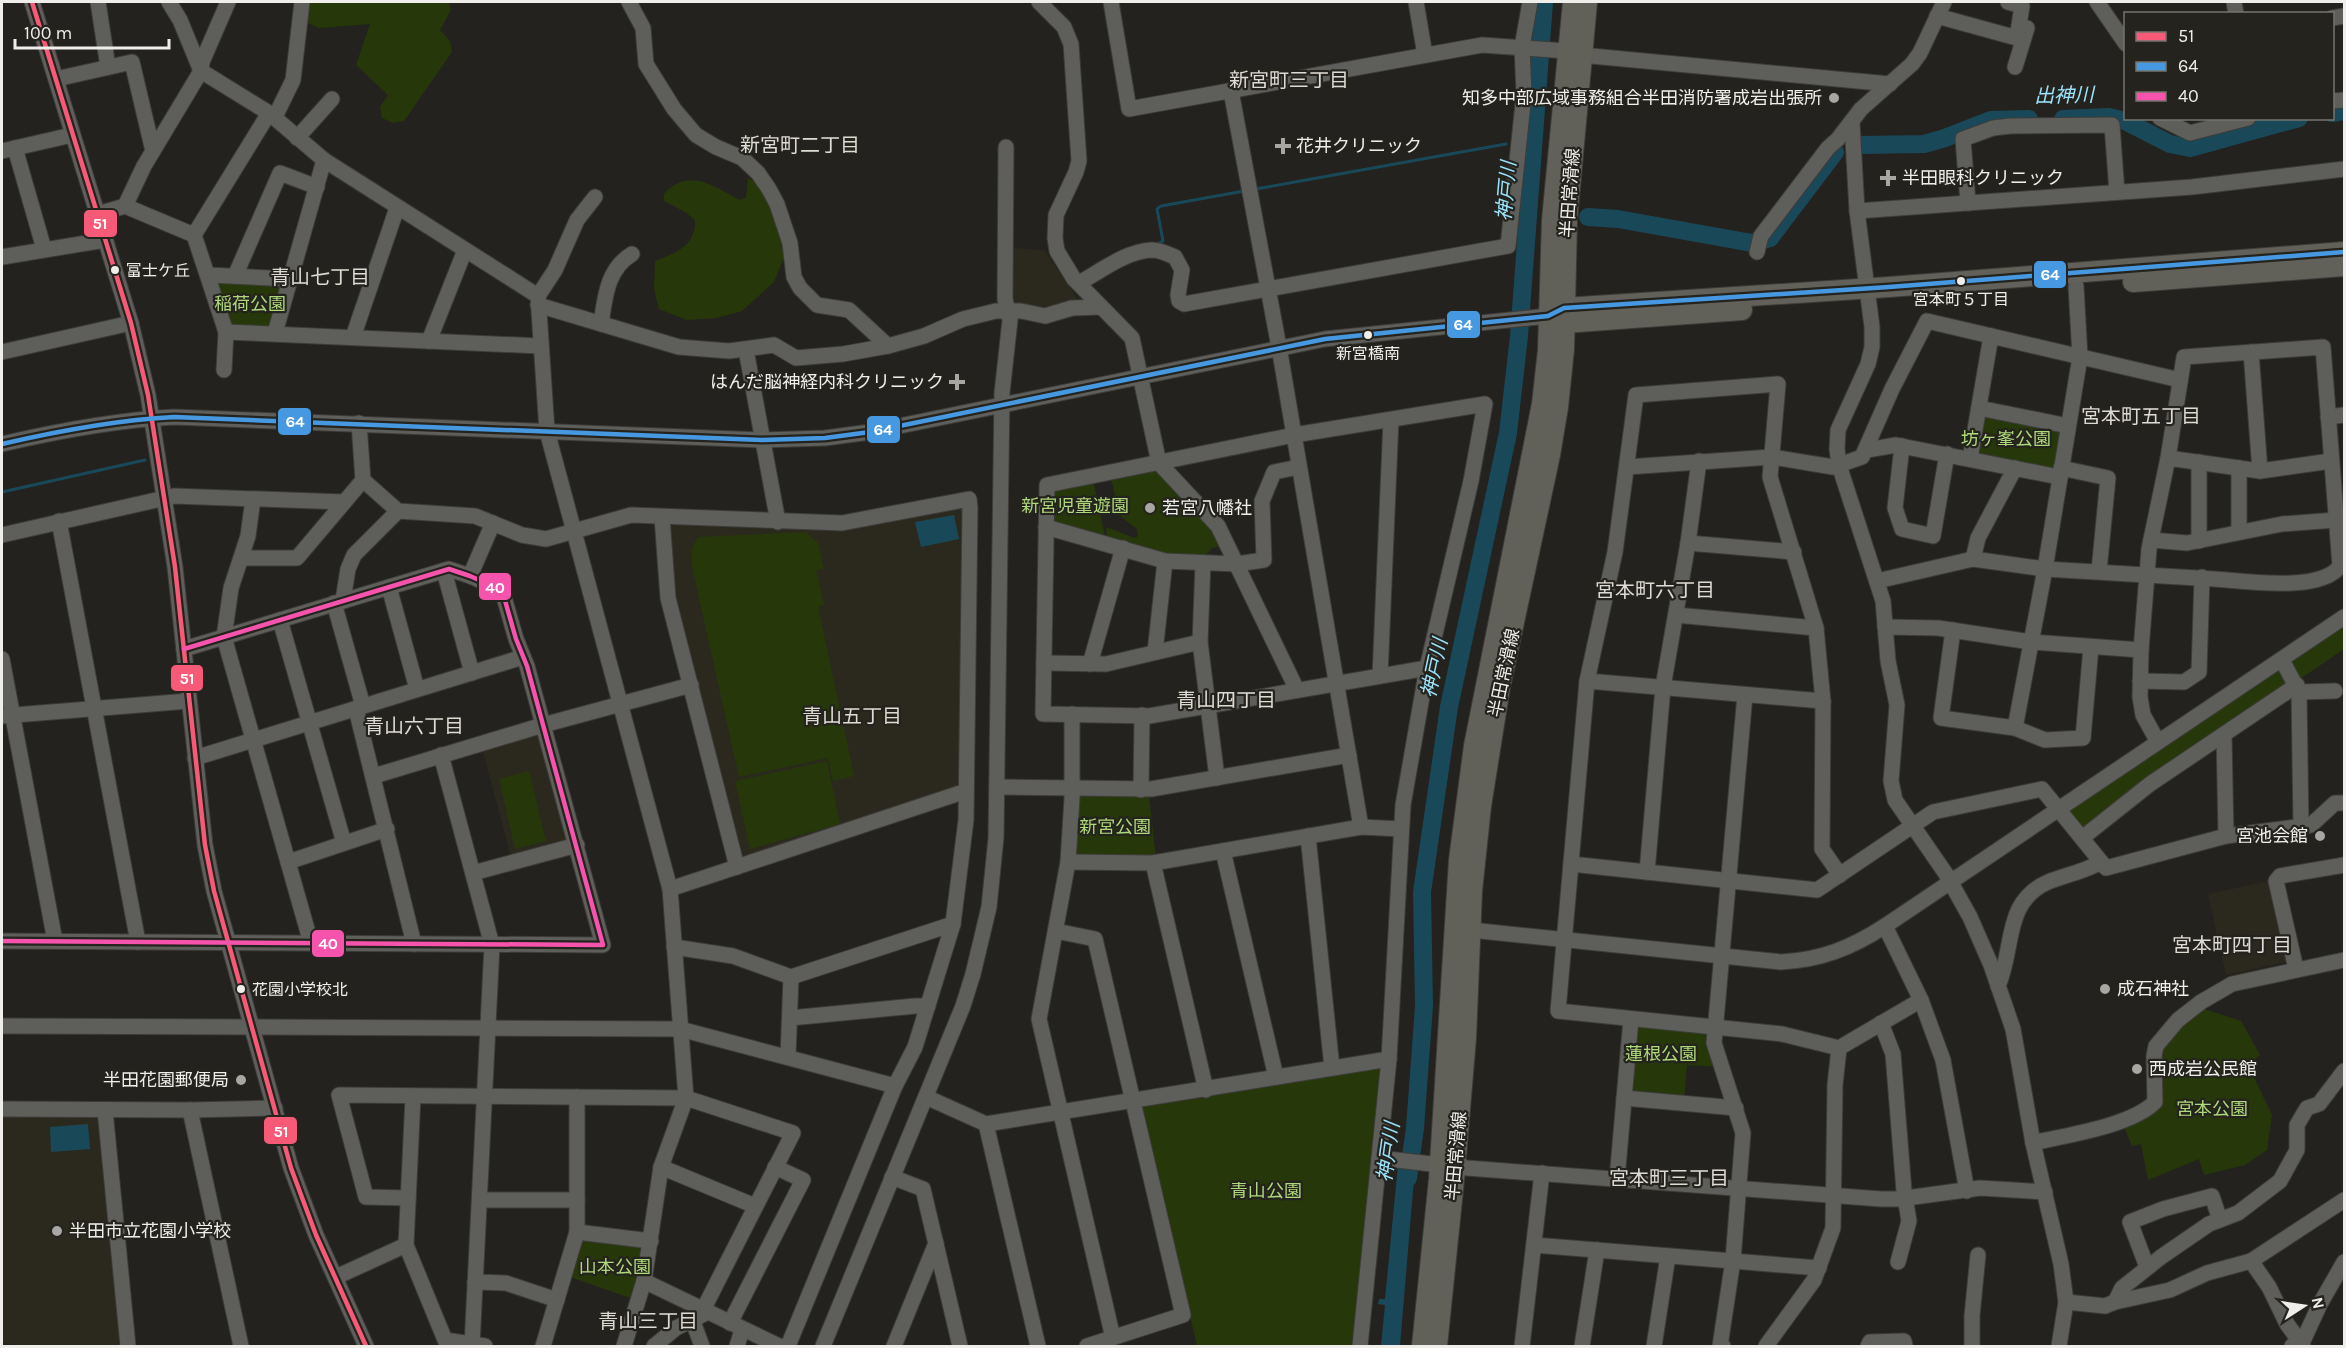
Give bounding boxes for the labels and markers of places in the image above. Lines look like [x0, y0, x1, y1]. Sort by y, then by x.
place label: 知多中部広域事務組合半田消防署成岩出張所 [1462, 87, 1822, 109]
marker: 知多中部広域事務組合半田消防署成岩出張所 [1827, 91, 1841, 105]
place label: 花井クリニック [1296, 135, 1422, 157]
marker: 花井クリニック [1274, 137, 1292, 155]
place label: 半田眼科クリニック [1902, 167, 2064, 189]
marker: 半田眼科クリニック [1879, 169, 1897, 187]
place label: 富士ケ丘 [126, 261, 190, 280]
marker: 富士ケ丘 [109, 264, 121, 276]
marker: 宮本町５丁目 [1955, 275, 1967, 287]
place label: 宮本町５丁目 [1913, 290, 2009, 309]
marker: 新宮橋南 [1362, 329, 1374, 341]
place label: 新宮橋南 [1336, 344, 1400, 363]
place label: はんだ脳神経内科クリニック [710, 371, 944, 393]
marker: はんだ脳神経内科クリニック [948, 373, 966, 391]
place label: 若宮八幡社 [1162, 497, 1252, 519]
marker: 若宮八幡社 [1143, 501, 1157, 515]
place label: 宮池会館 [2236, 825, 2308, 847]
marker: 宮池会館 [2313, 829, 2327, 843]
place label: 成石神社 [2117, 978, 2189, 1000]
place label: 花園小学校北 [252, 980, 348, 999]
marker: 成石神社 [2098, 982, 2112, 996]
marker: 花園小学校北 [235, 983, 247, 995]
place label: 西成岩公民館 [2149, 1058, 2257, 1080]
marker: 西成岩公民館 [2130, 1062, 2144, 1076]
place label: 半田花園郵便局 [103, 1069, 229, 1091]
marker: 半田花園郵便局 [234, 1073, 248, 1087]
place label: 半田市立花園小学校 [69, 1220, 231, 1242]
marker: 半田市立花園小学校 [50, 1224, 64, 1238]

